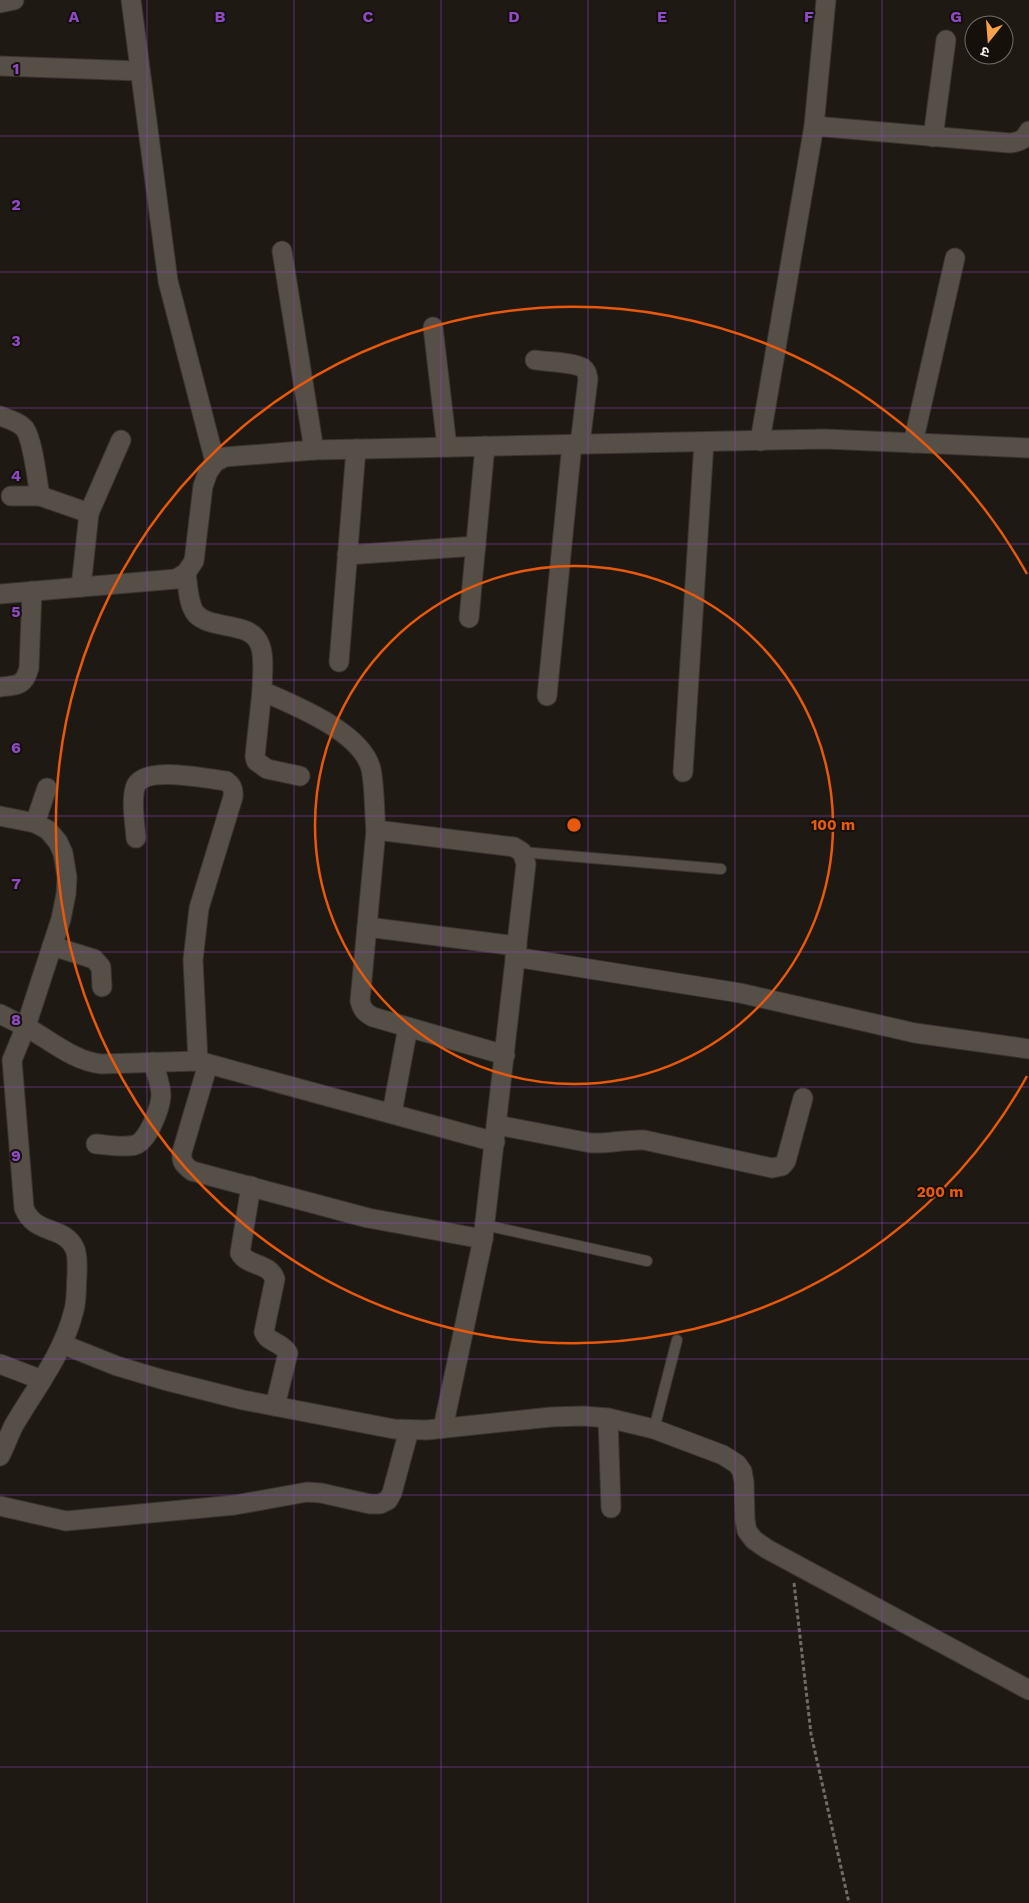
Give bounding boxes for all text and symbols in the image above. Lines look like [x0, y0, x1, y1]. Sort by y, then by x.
text: A [69, 7, 80, 26]
text: B [215, 7, 226, 26]
text: C [363, 7, 374, 26]
text: D [508, 7, 520, 26]
text: E [657, 7, 667, 26]
text: F [804, 7, 814, 26]
text: G [950, 7, 962, 26]
north arrow [964, 15, 1014, 65]
text: उ [978, 43, 991, 61]
text: 1 [13, 59, 19, 78]
text: 2 [11, 195, 21, 214]
text: 3 [11, 331, 21, 350]
text: 4 [11, 466, 21, 485]
text: 5 [11, 602, 21, 621]
text: 6 [11, 738, 21, 757]
centre of rings [565, 816, 583, 834]
text: 100 m [811, 816, 855, 834]
text: 7 [11, 874, 21, 893]
text: 8 [11, 1010, 21, 1029]
text: 9 [11, 1146, 21, 1165]
text: 200 m [917, 1183, 963, 1201]

